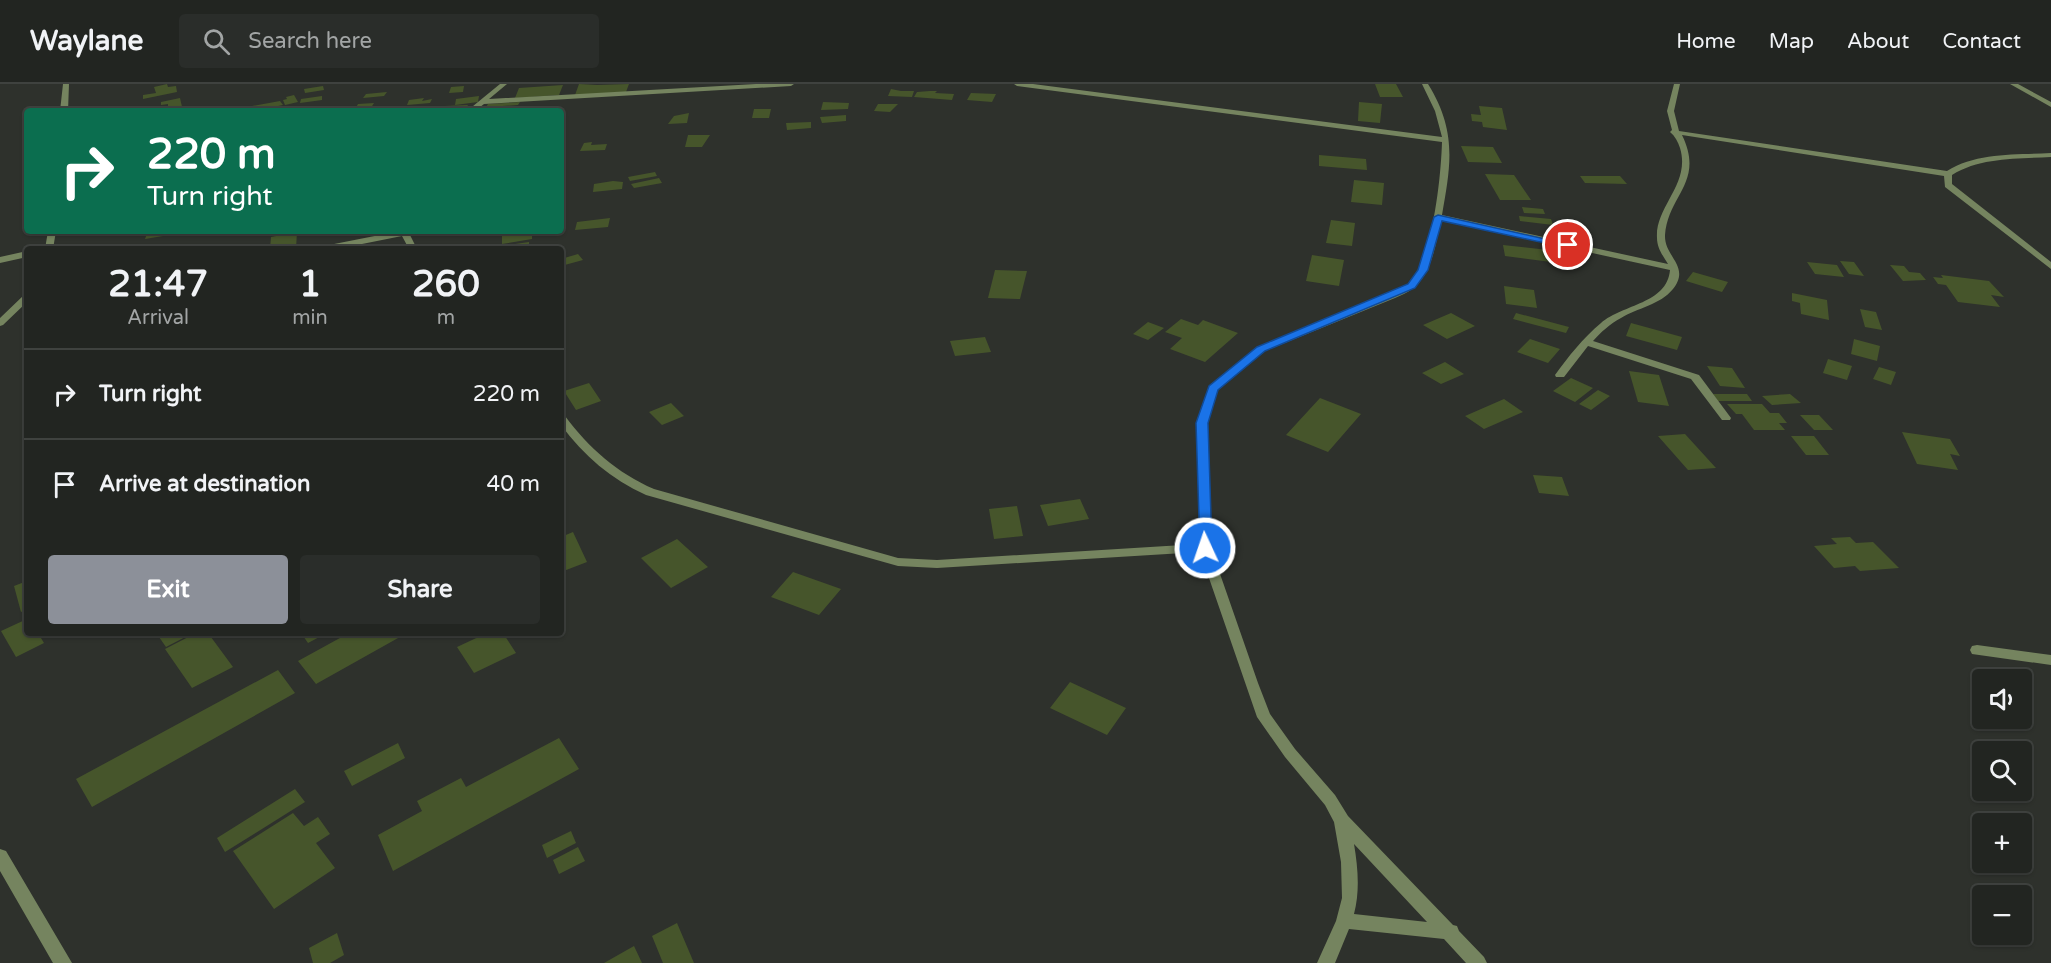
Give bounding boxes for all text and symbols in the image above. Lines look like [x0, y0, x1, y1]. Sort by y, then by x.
search box [179, 14, 599, 68]
text: Waylane [30, 24, 143, 58]
icon: search [200, 25, 233, 58]
text: Search here [248, 28, 372, 54]
text: Home [1676, 29, 1736, 54]
text: Map [1769, 29, 1814, 54]
text: About [1847, 29, 1909, 54]
text: Contact [1942, 29, 2021, 54]
text: 220 m [147, 129, 276, 180]
icon: right [48, 132, 126, 210]
text: Turn right [147, 180, 273, 213]
pin [1542, 219, 1593, 270]
icon: arrive [1551, 228, 1584, 261]
text: 21:47 [108, 263, 208, 306]
text: 1 [299, 263, 321, 306]
text: 260 [412, 263, 480, 306]
text: Arrival [127, 306, 189, 330]
text: min [292, 306, 328, 330]
text: m [437, 306, 455, 330]
icon: right [48, 378, 81, 411]
text: Turn right [99, 381, 201, 407]
text: 220 m [473, 381, 540, 407]
icon: arrive [48, 468, 81, 501]
text: Arrive at destination [99, 471, 310, 497]
text: 40 m [486, 471, 540, 497]
position arrow [1173, 516, 1237, 580]
button: Exit [48, 555, 288, 624]
button: Share [300, 555, 540, 624]
map controls [1972, 669, 2032, 945]
button: sound [1972, 669, 2032, 729]
button: search [1972, 741, 2032, 801]
button: + [1972, 813, 2032, 873]
button: − [1972, 885, 2032, 945]

